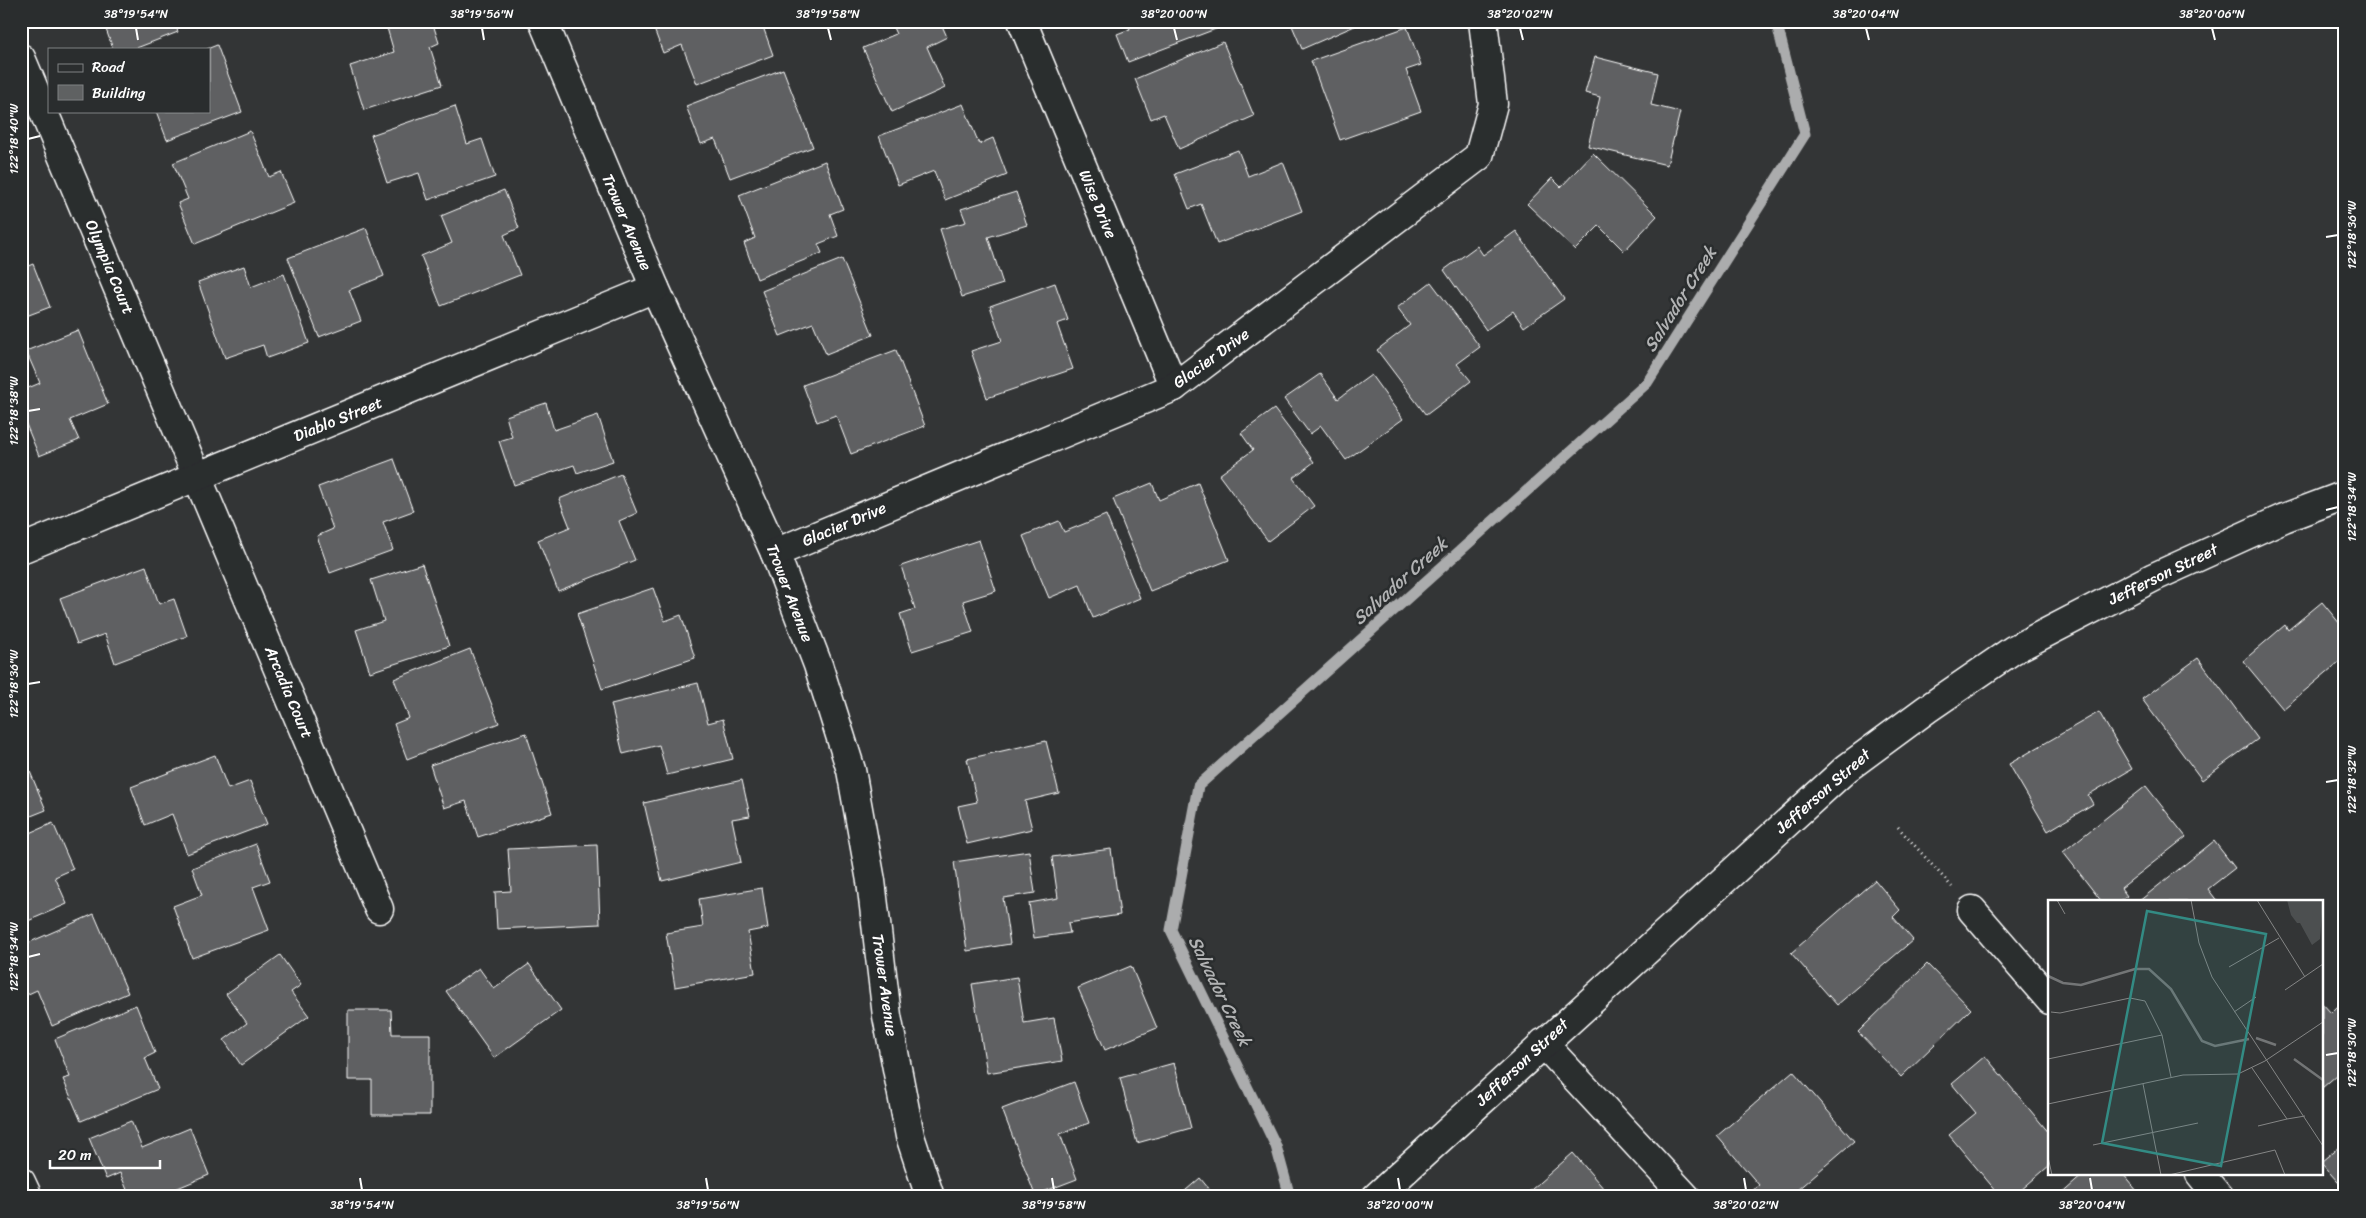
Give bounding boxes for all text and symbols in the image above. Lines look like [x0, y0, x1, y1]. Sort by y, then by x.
text: 38°19'54"N [104, 3, 169, 25]
text: 38°19'56"N [450, 3, 514, 25]
text: 38°19'58"N [796, 3, 861, 25]
text: 38°20'00"N [1141, 3, 1208, 25]
text: 38°20'02"N [1487, 3, 1554, 25]
text: 38°20'04"N [1833, 3, 1900, 25]
text: 38°20'06"N [2179, 3, 2245, 25]
legend [48, 48, 210, 112]
text: Road [92, 54, 125, 80]
text: Building [92, 80, 146, 106]
text: 122°18'40"W [3, 103, 25, 174]
street label: Wise Drive [1070, 165, 1126, 243]
street label: Trower Avenue [593, 169, 661, 275]
text: 122°18'36"W [2341, 200, 2363, 269]
street label: Olympia Court [77, 215, 143, 319]
water label: Salvador Creek [1635, 238, 1726, 358]
street label: Glacier Drive [1166, 320, 1256, 396]
text: 122°18'38"W [3, 376, 25, 446]
street label: Diablo Street [289, 388, 387, 450]
text: 122°18'34"W [2341, 472, 2363, 542]
street label: Glacier Drive [797, 493, 891, 555]
water label: Salvador Creek [1345, 528, 1456, 633]
street label: Jefferson Street [2102, 535, 2223, 614]
street label: Trower Avenue [758, 540, 822, 646]
street label: Arcadia Court [256, 640, 322, 743]
text: 122°18'36"W [3, 649, 25, 718]
street label: Jefferson Street [1768, 741, 1878, 842]
text: 122°18'32"W [2341, 745, 2363, 814]
inset map [2048, 900, 2324, 1176]
text: 122°18'34"W [3, 922, 25, 992]
water label: Salvador Creek [1179, 930, 1261, 1053]
street label: Trower Avenue [863, 932, 907, 1038]
street label: Jefferson Street [1468, 1010, 1576, 1114]
text: 122°18'30"W [2341, 1018, 2363, 1088]
scale bar [50, 1138, 160, 1170]
text: 20 m [58, 1142, 92, 1168]
text: 38°19'54"N [330, 1194, 395, 1216]
text: 38°19'56"N [676, 1194, 740, 1216]
text: 38°19'58"N [1022, 1194, 1087, 1216]
text: 38°20'00"N [1367, 1194, 1434, 1216]
text: 38°20'02"N [1713, 1194, 1780, 1216]
text: 38°20'04"N [2059, 1194, 2126, 1216]

